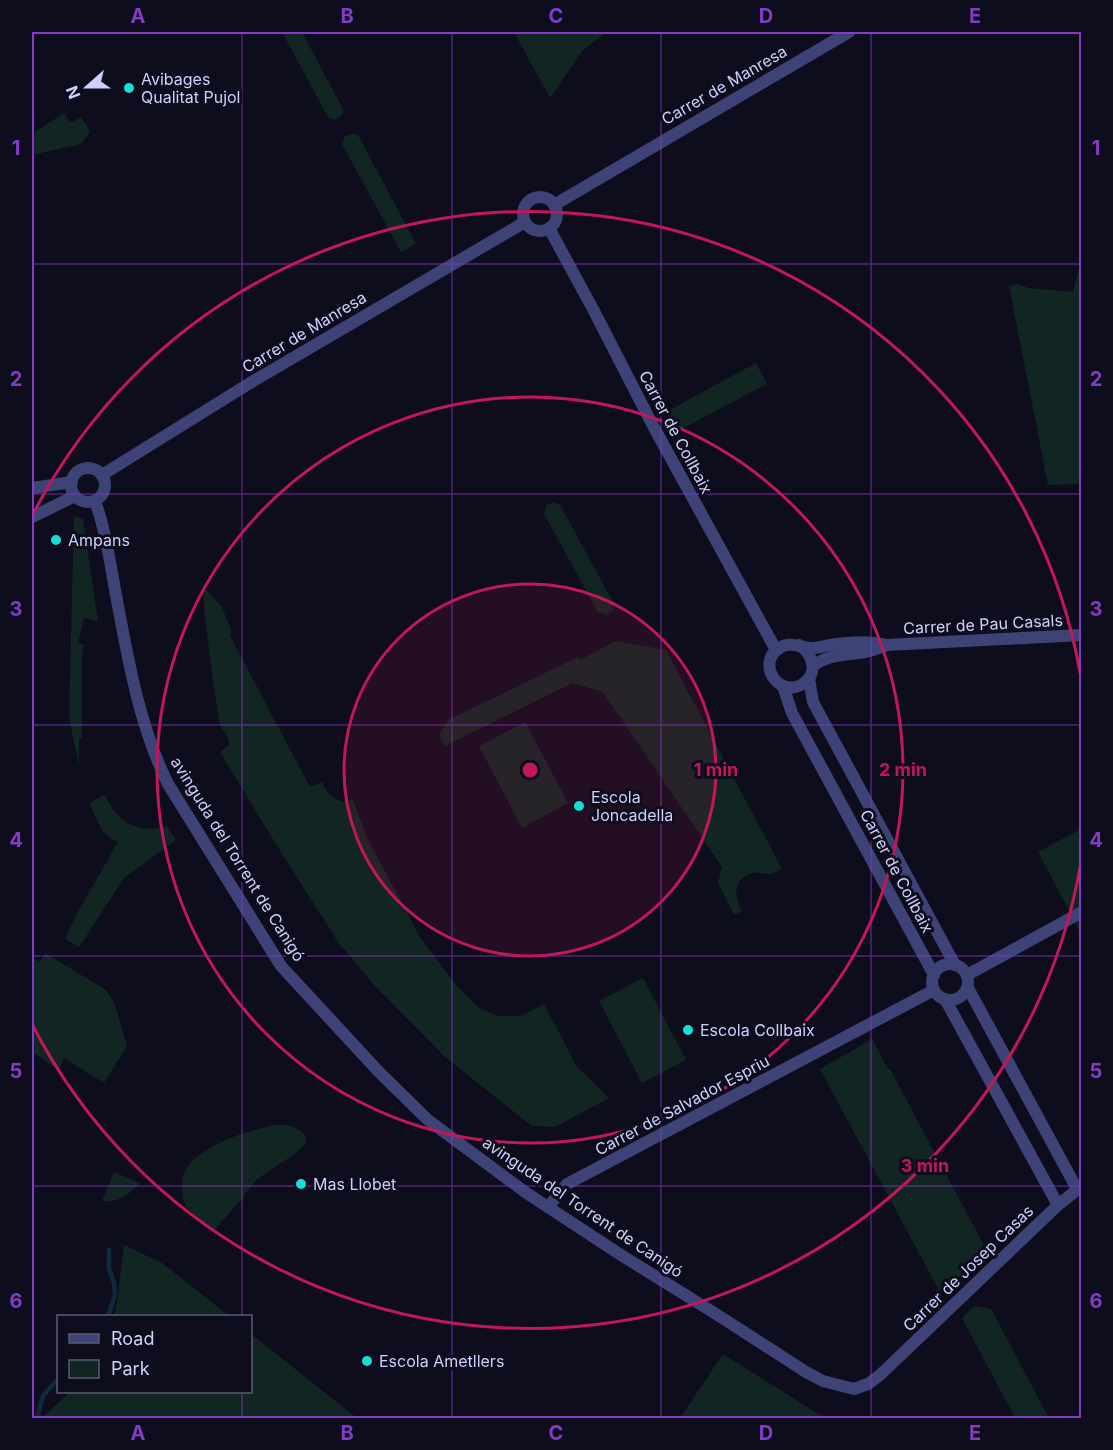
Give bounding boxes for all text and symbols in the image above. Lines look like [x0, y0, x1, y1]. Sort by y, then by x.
text: A [131, 4, 146, 28]
text: B [340, 4, 354, 28]
text: C [549, 4, 563, 28]
text: D [759, 4, 773, 28]
text: E [969, 4, 981, 28]
street label: Carrer de Manresa [658, 41, 790, 129]
north arrow [57, 57, 117, 117]
place label: Avibages Qualitat Pujol [141, 69, 240, 107]
marker: Avibages Qualitat Pujol [122, 81, 136, 95]
text: N [61, 83, 85, 102]
text: 1 [12, 136, 20, 160]
text: 1 [1092, 136, 1100, 160]
street label: Carrer de Manresa [238, 287, 370, 377]
text: 2 [10, 367, 22, 391]
street label: Carrer de Collbaix [635, 367, 717, 497]
text: 2 [1090, 367, 1102, 391]
place label: Ampans [68, 530, 130, 550]
marker: Ampans [49, 533, 63, 547]
text: 3 [10, 597, 22, 621]
text: 3 [1090, 597, 1102, 621]
street label: Carrer de Pau Casals [903, 610, 1063, 638]
street label: avinguda del Torrent de Canigó [167, 753, 309, 965]
text: 1 min [694, 759, 738, 780]
text: 2 min [879, 759, 927, 780]
centre of rings [520, 760, 540, 780]
place label: Escola Joncadella [591, 787, 673, 825]
marker: Escola Joncadella [572, 799, 586, 813]
street label: Carrer de Collbaix [856, 806, 938, 936]
text: 4 [9, 828, 23, 852]
text: 4 [1089, 828, 1103, 852]
place label: Escola Collbaix [700, 1020, 815, 1040]
marker: Escola Collbaix [681, 1023, 695, 1037]
street label: Carrer de Salvador Espriu [591, 1050, 773, 1160]
text: 5 [10, 1059, 22, 1083]
text: 5 [1090, 1059, 1102, 1083]
street label: avinguda del Torrent de Canigó [479, 1132, 687, 1282]
text: 3 min [901, 1155, 949, 1176]
place label: Mas Llobet [313, 1174, 396, 1194]
marker: Mas Llobet [294, 1177, 308, 1191]
street label: Carrer de Josep Casas [899, 1201, 1037, 1335]
text: 6 [10, 1289, 23, 1313]
text: 6 [1090, 1289, 1103, 1313]
legend [57, 1315, 252, 1393]
text: Road [111, 1328, 154, 1349]
place label: Escola Ametllers [379, 1351, 504, 1371]
marker: Escola Ametllers [360, 1354, 374, 1368]
text: Park [111, 1358, 150, 1379]
text: A [131, 1421, 146, 1445]
text: B [340, 1421, 354, 1445]
text: C [549, 1421, 563, 1445]
text: D [759, 1421, 773, 1445]
text: E [969, 1421, 981, 1445]

